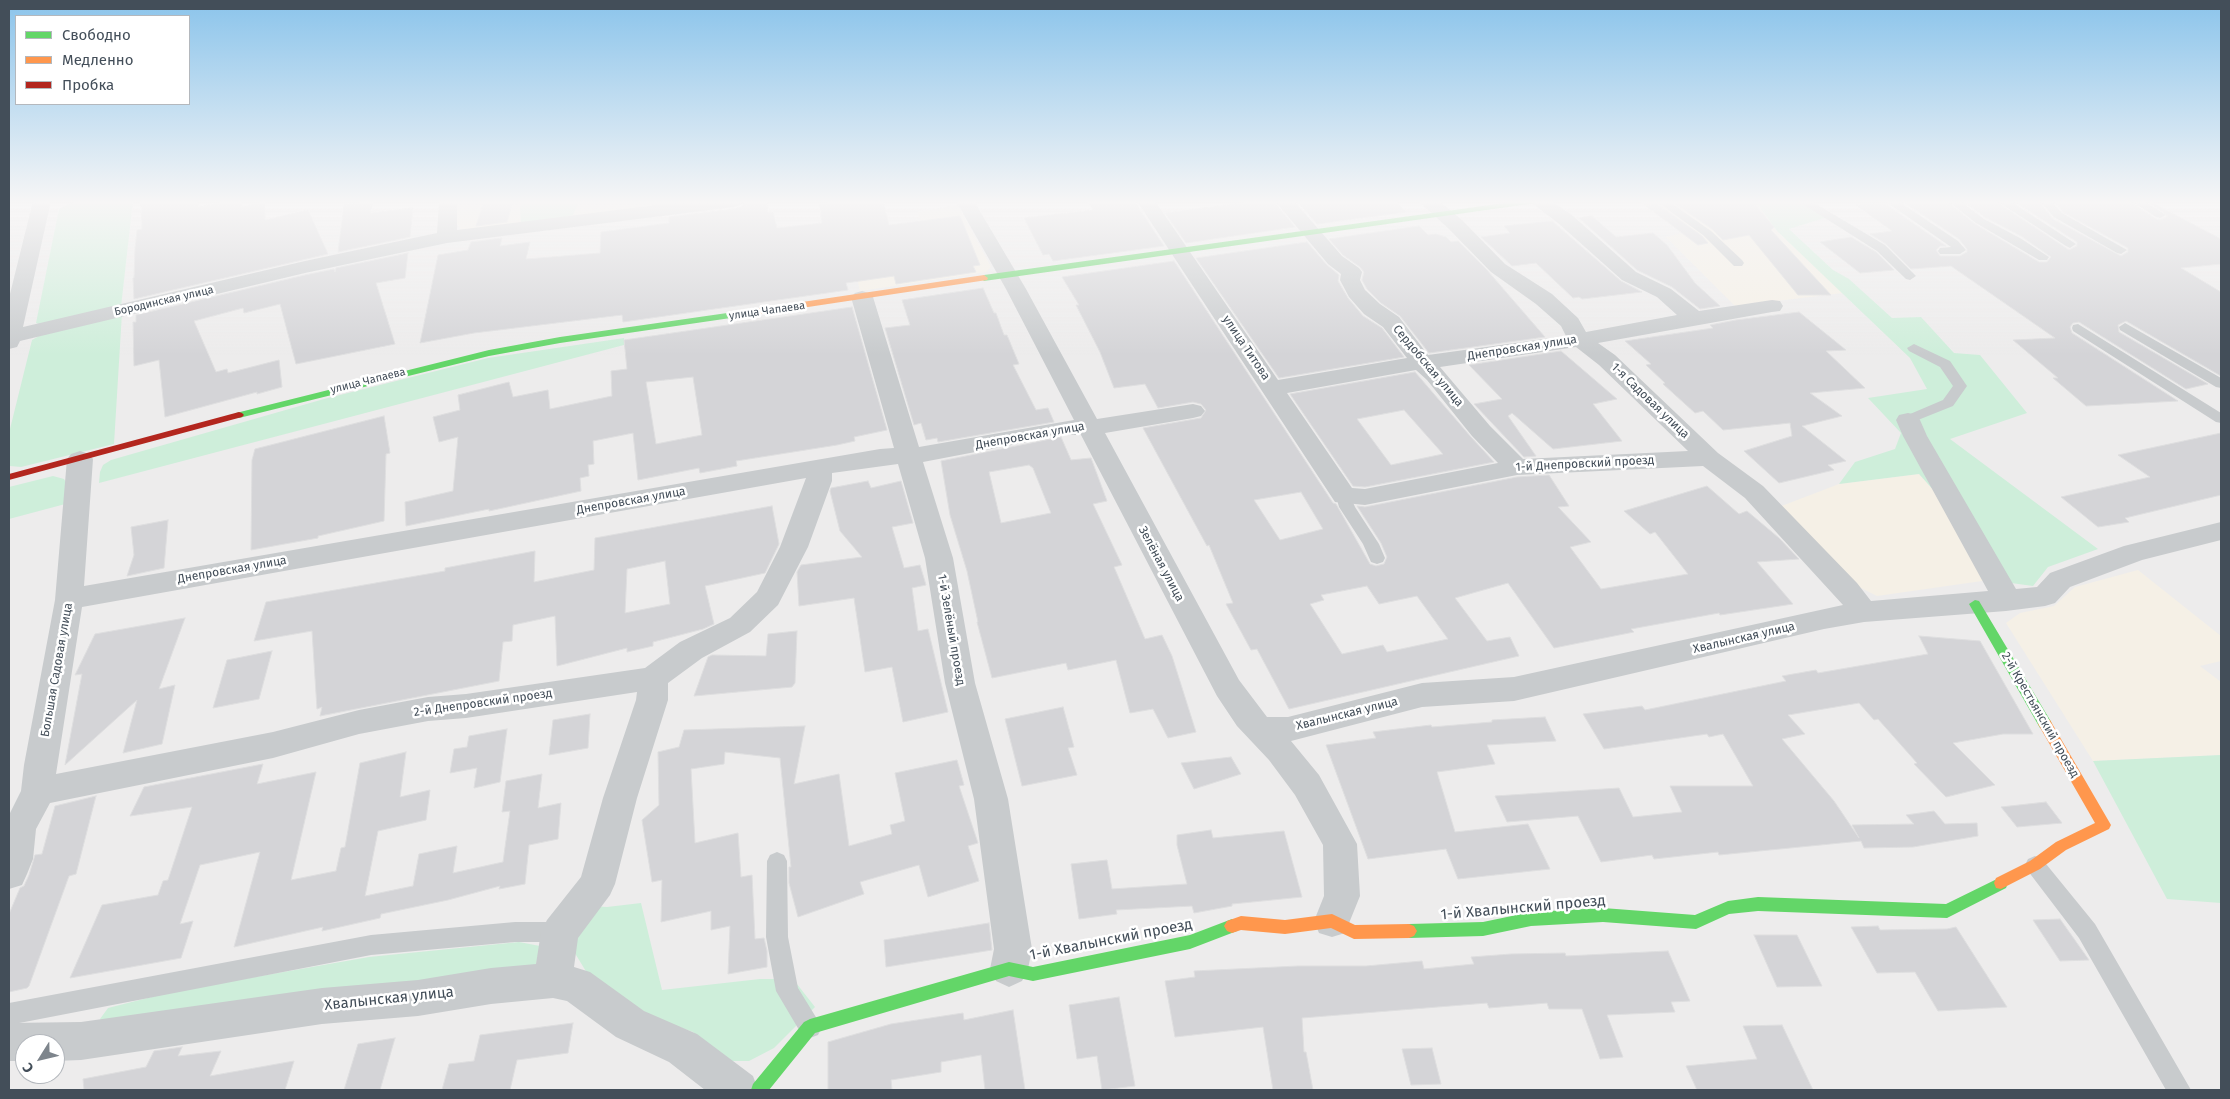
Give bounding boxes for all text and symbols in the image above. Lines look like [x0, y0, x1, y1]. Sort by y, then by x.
legend [15, 15, 190, 105]
text: Свободно [62, 26, 131, 44]
text: Медленно [62, 51, 134, 69]
text: Пробка [62, 76, 114, 94]
street label: Бородинская улица [113, 283, 215, 319]
street label: улица Чапаева [728, 299, 806, 323]
street label: улица Титова [1219, 313, 1273, 383]
street label: Сердобская улица [1390, 322, 1466, 410]
street label: Днепровская улица [1466, 332, 1578, 364]
street label: 1-я Садовая улица [1608, 360, 1692, 442]
street label: улица Чапаева [329, 365, 407, 397]
street label: Днепровская улица [974, 419, 1086, 453]
street label: 1-й Днепровский проезд [1515, 453, 1655, 475]
street label: Днепровская улица [575, 484, 687, 518]
street label: Зелёная улица [1135, 524, 1187, 604]
street label: Днепровская улица [176, 553, 288, 587]
street label: 1-й Зелёный проезд [934, 573, 968, 687]
street label: Большая Садовая улица [38, 602, 76, 738]
street label: Хвалынская улица [1692, 619, 1796, 657]
street label: 2-й Крестьянский проезд [1998, 650, 2082, 780]
street label: 2-й Днепровский проезд [413, 686, 553, 720]
street label: Хвалынская улица [1295, 694, 1399, 734]
street label: 1-й Хвалынский проезд [1440, 892, 1606, 924]
street label: 1-й Хвалынский проезд [1028, 915, 1194, 965]
street label: Хвалынская улица [323, 983, 455, 1015]
north arrow [15, 1034, 65, 1084]
text: С [19, 1059, 38, 1076]

